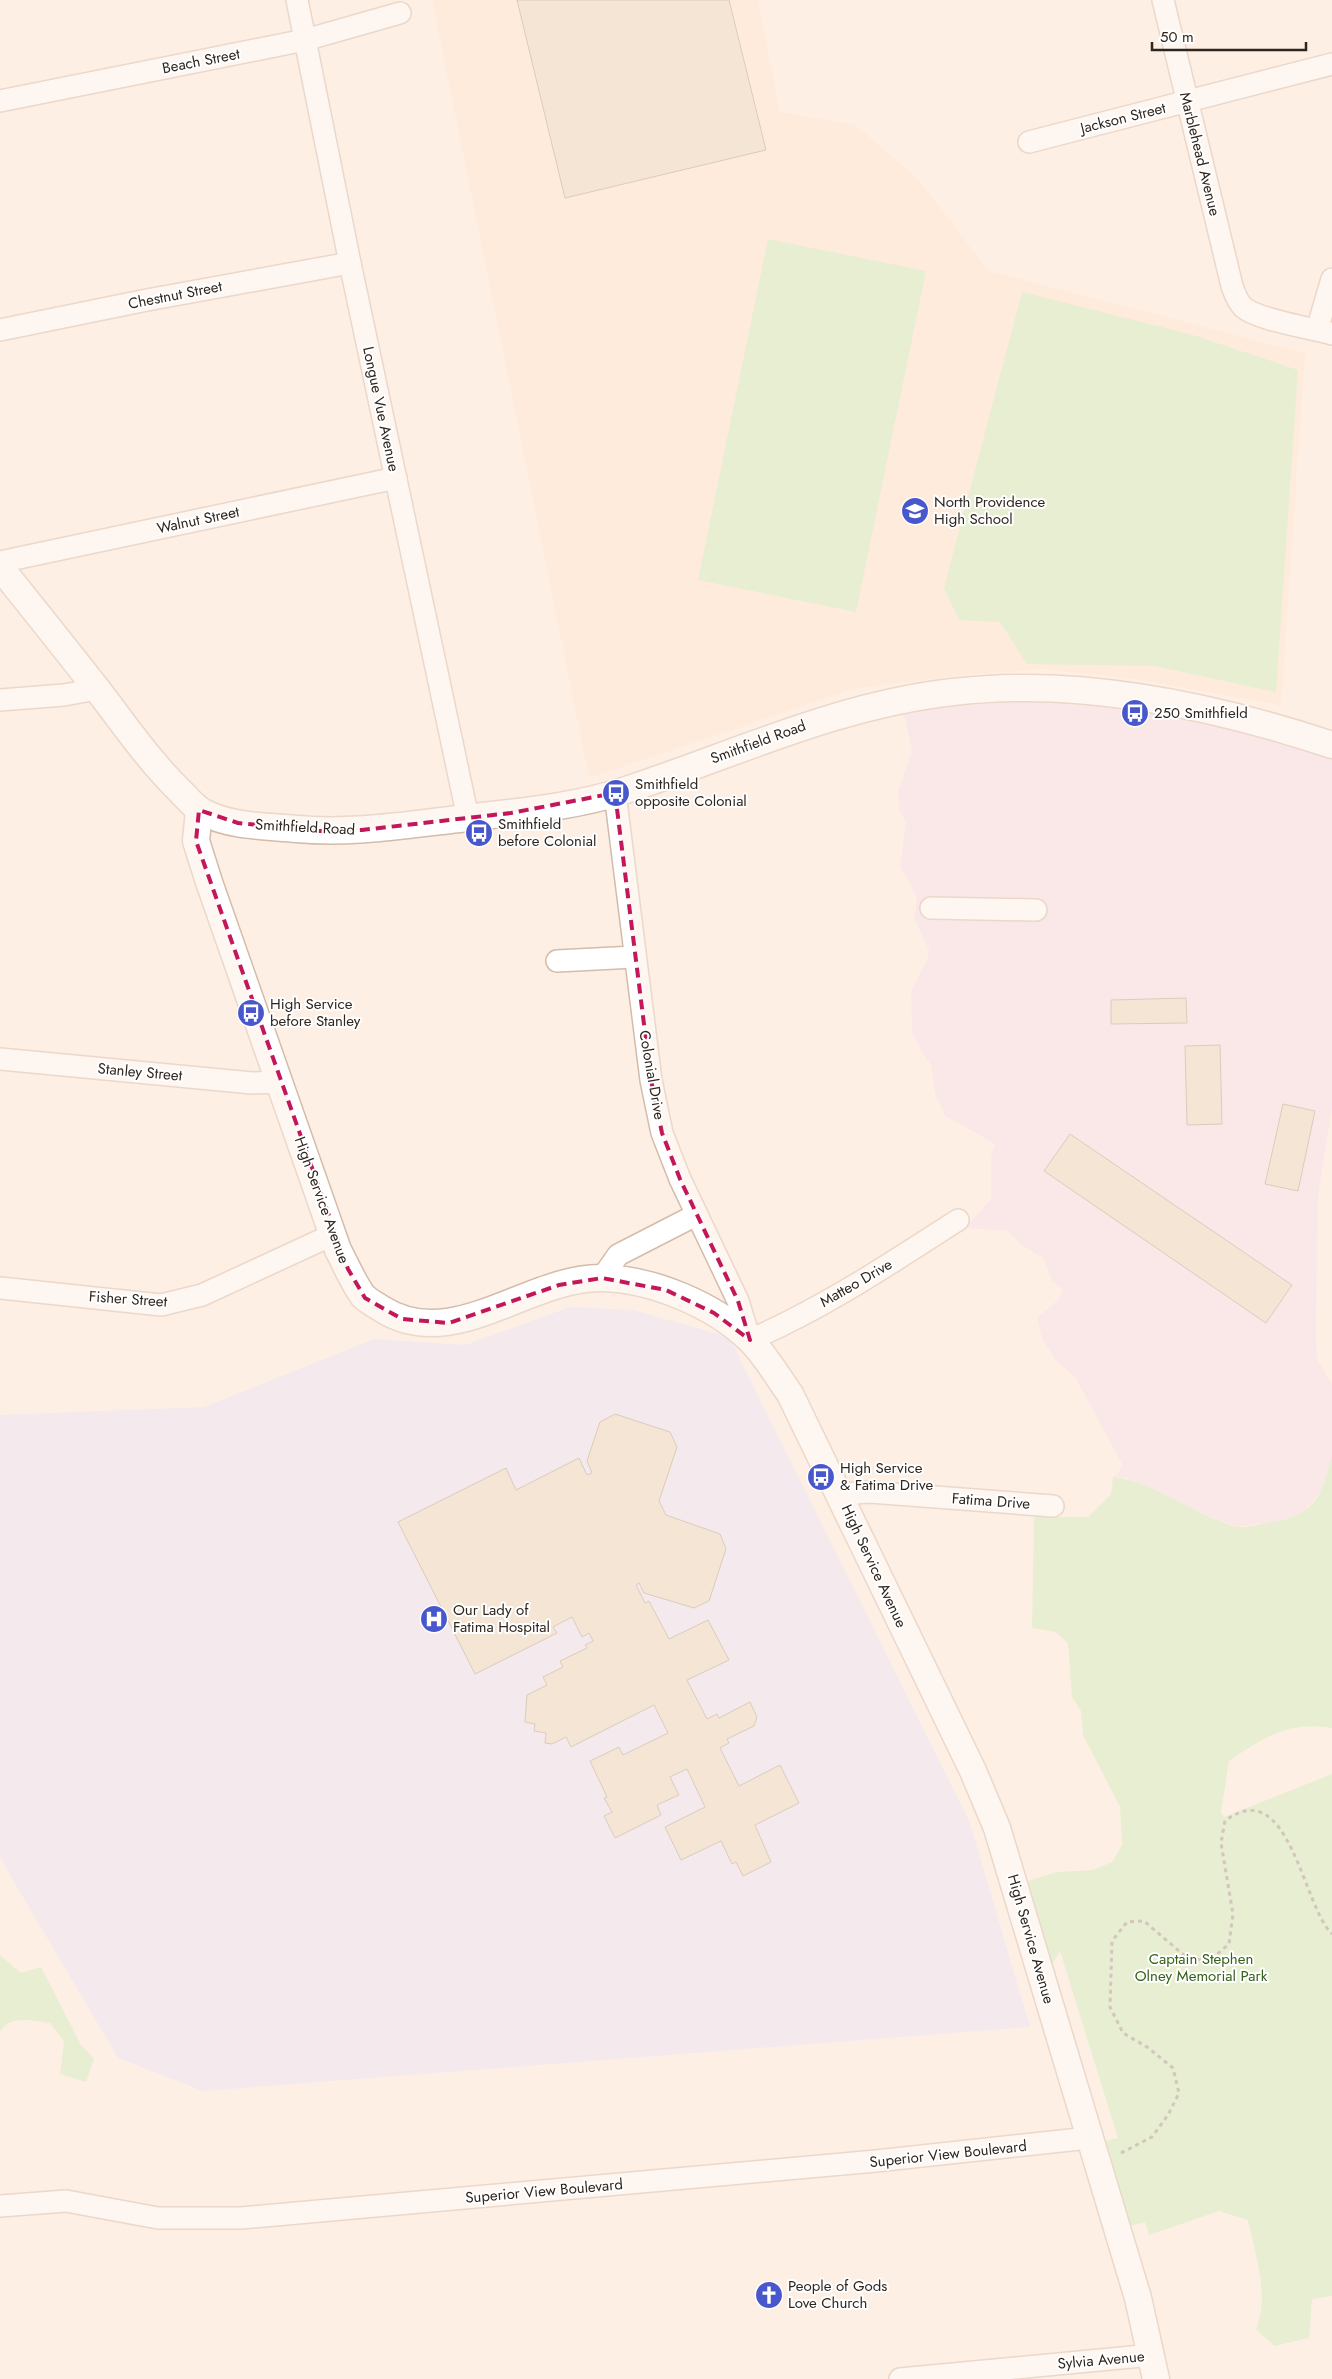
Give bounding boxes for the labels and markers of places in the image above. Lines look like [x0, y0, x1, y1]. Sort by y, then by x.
place label: North Providence High School [934, 491, 1046, 530]
school or university icon: North Providence High School [900, 496, 930, 526]
bus stop icon: 250 Smithfield [1120, 698, 1150, 728]
place label: 250 Smithfield [1154, 702, 1248, 724]
place label: Smithfield opposite Colonial [635, 773, 747, 812]
bus stop icon: Smithfield opposite Colonial [601, 778, 631, 808]
place label: Smithfield before Colonial [498, 813, 596, 852]
bus stop icon: Smithfield before Colonial [464, 818, 494, 848]
place label: High Service before Stanley [270, 993, 361, 1032]
bus stop icon: High Service before Stanley [236, 998, 266, 1028]
place label: High Service & Fatima Drive [840, 1457, 933, 1496]
bus stop icon: High Service & Fatima Drive [806, 1462, 836, 1492]
place label: Our Lady of Fatima Hospital [453, 1599, 550, 1638]
hospital icon: Our Lady of Fatima Hospital [419, 1604, 449, 1634]
place label: People of Gods Love Church [788, 2275, 887, 2314]
church icon: People of Gods Love Church [754, 2280, 784, 2310]

